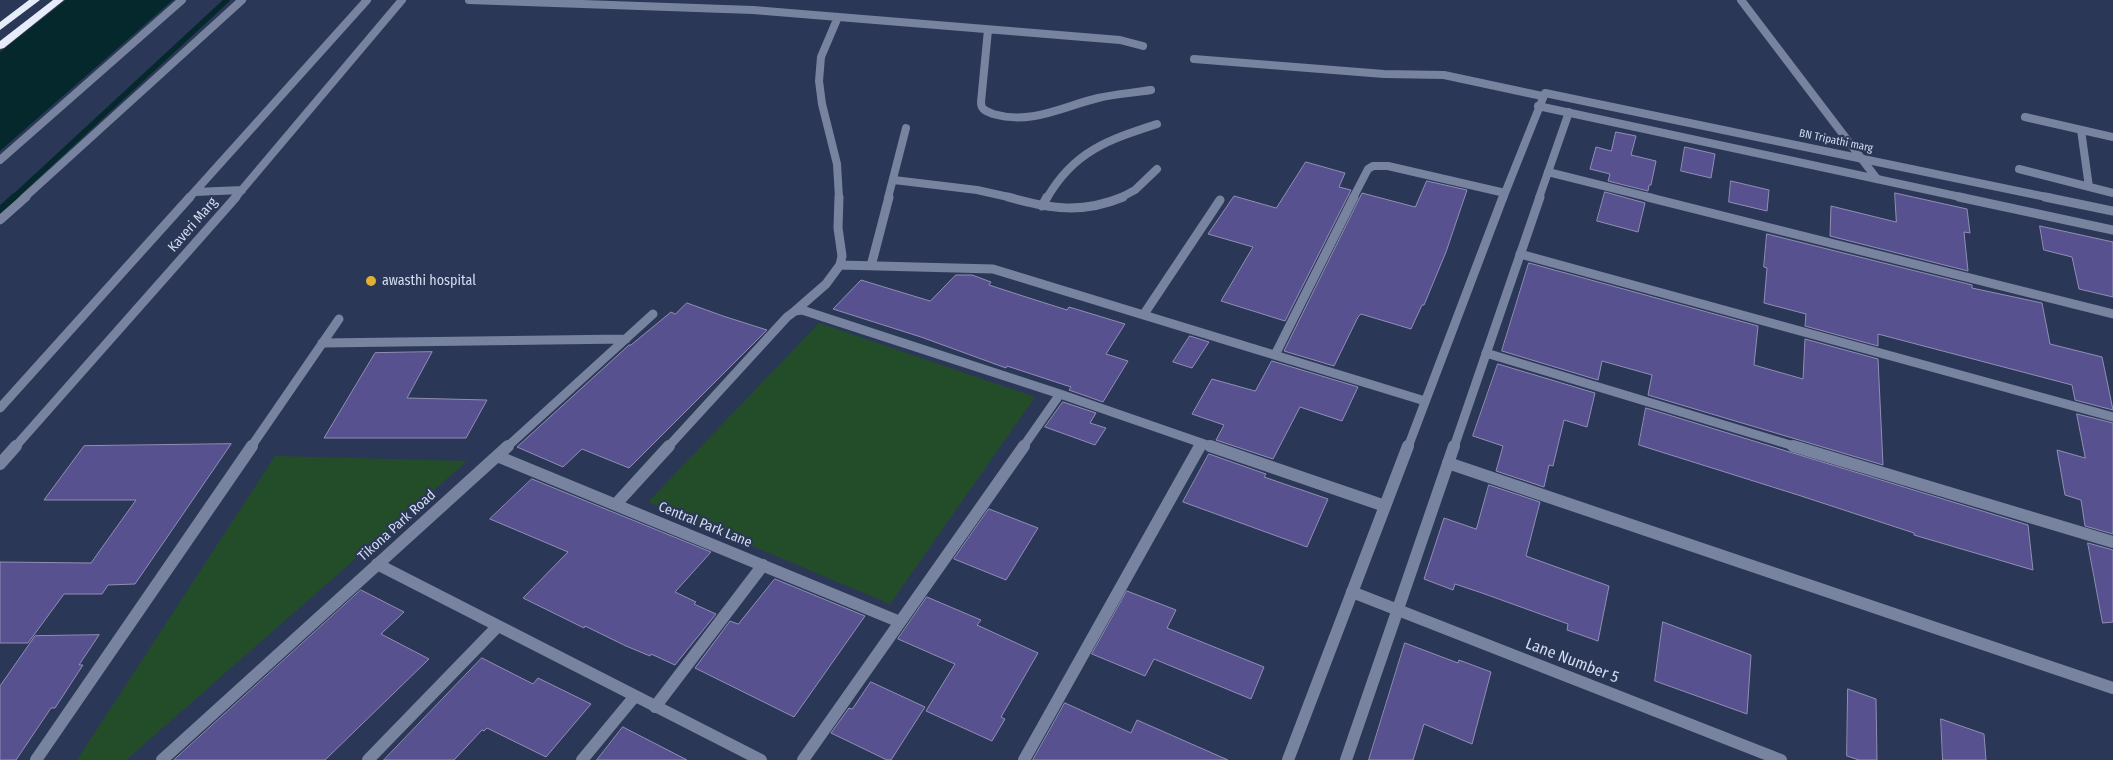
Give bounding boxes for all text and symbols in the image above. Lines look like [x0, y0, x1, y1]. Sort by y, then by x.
street label: BN Tripathi marg [1798, 127, 1874, 155]
street label: Kaveri Marg [165, 194, 221, 256]
place label: awasthi hospital [382, 273, 476, 289]
marker: awasthi hospital [364, 274, 378, 288]
street label: Tikona Park Road [355, 487, 439, 565]
street label: Central Park Lane [656, 499, 754, 551]
street label: Lane Number 5 [1523, 634, 1621, 688]

